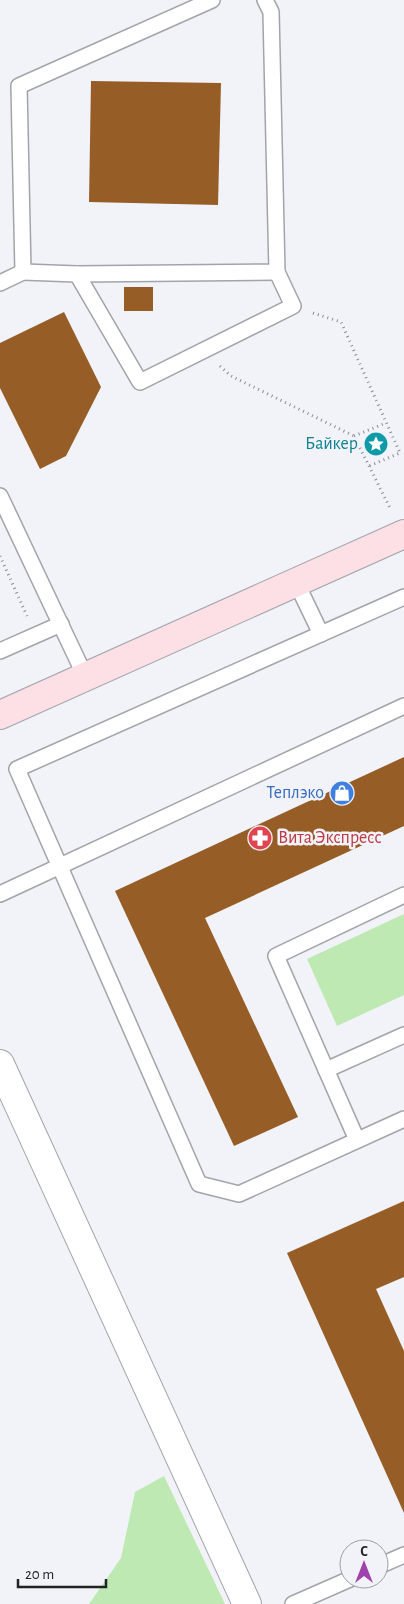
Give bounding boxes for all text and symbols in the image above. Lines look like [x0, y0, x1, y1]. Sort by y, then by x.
place icon: Байкер [363, 431, 389, 457]
place label: Байкер [305, 435, 358, 453]
shop icon: Теплэко [329, 780, 355, 806]
place label: Теплэко [266, 784, 324, 802]
pharmacy icon: Вита Экспресс [247, 825, 273, 851]
place label: Вита Экспресс [278, 829, 382, 847]
north arrow [339, 1539, 389, 1589]
text: С [360, 1545, 368, 1559]
scale bar [18, 1556, 105, 1588]
text: 20 m [25, 1567, 54, 1582]

